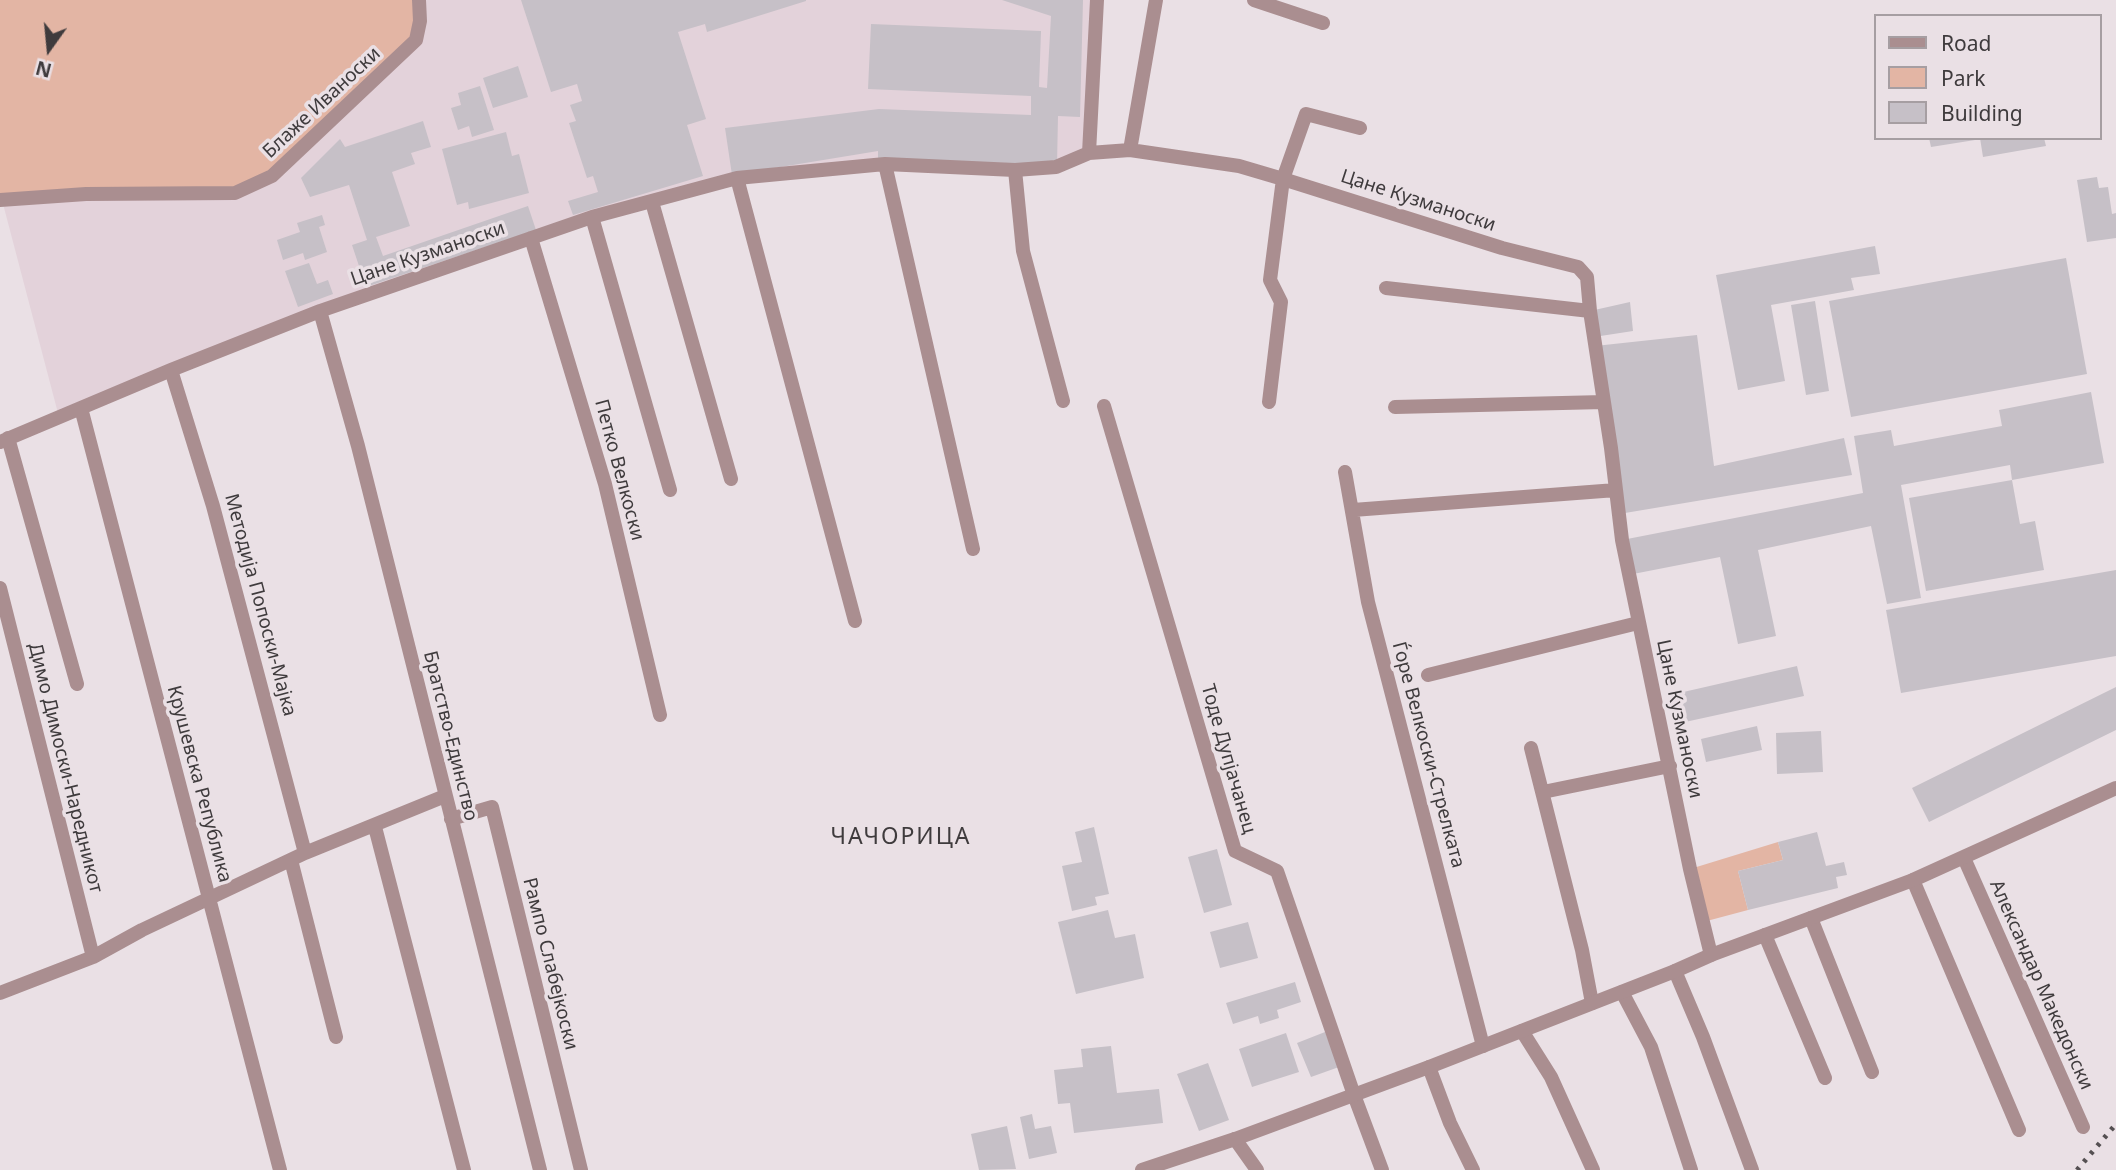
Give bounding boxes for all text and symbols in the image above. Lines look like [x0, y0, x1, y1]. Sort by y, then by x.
north arrow [14, 14, 84, 84]
legend [1874, 14, 2102, 140]
text: Road [1941, 29, 1991, 57]
street label: Блаже Иваноски [259, 43, 385, 163]
text: N [33, 55, 54, 84]
text: Park [1941, 64, 1985, 92]
text: Building [1941, 99, 2023, 127]
street label: Цане Кузманоски [1338, 165, 1498, 237]
street label: Цане Кузманоски [348, 217, 508, 291]
street label: Петко Велкоски [589, 397, 649, 543]
street label: Методија Попоски-Мајка [219, 491, 301, 719]
street label: Цане Кузманоски [1651, 638, 1707, 800]
street label: Ѓоре Велкоски-Стрелката [1387, 639, 1469, 871]
street label: Димо Димоски-Наредникот [23, 641, 107, 895]
street label: Братство-Единство [418, 649, 482, 823]
street label: Тоде Дупјачанец [1196, 682, 1260, 836]
street label: Крушевска Република [162, 683, 236, 885]
district label: ЧАЧОРИЦА [832, 823, 970, 851]
street label: Рампо Слабејкоски [518, 875, 582, 1053]
street label: Александар Македонски [1984, 877, 2098, 1093]

